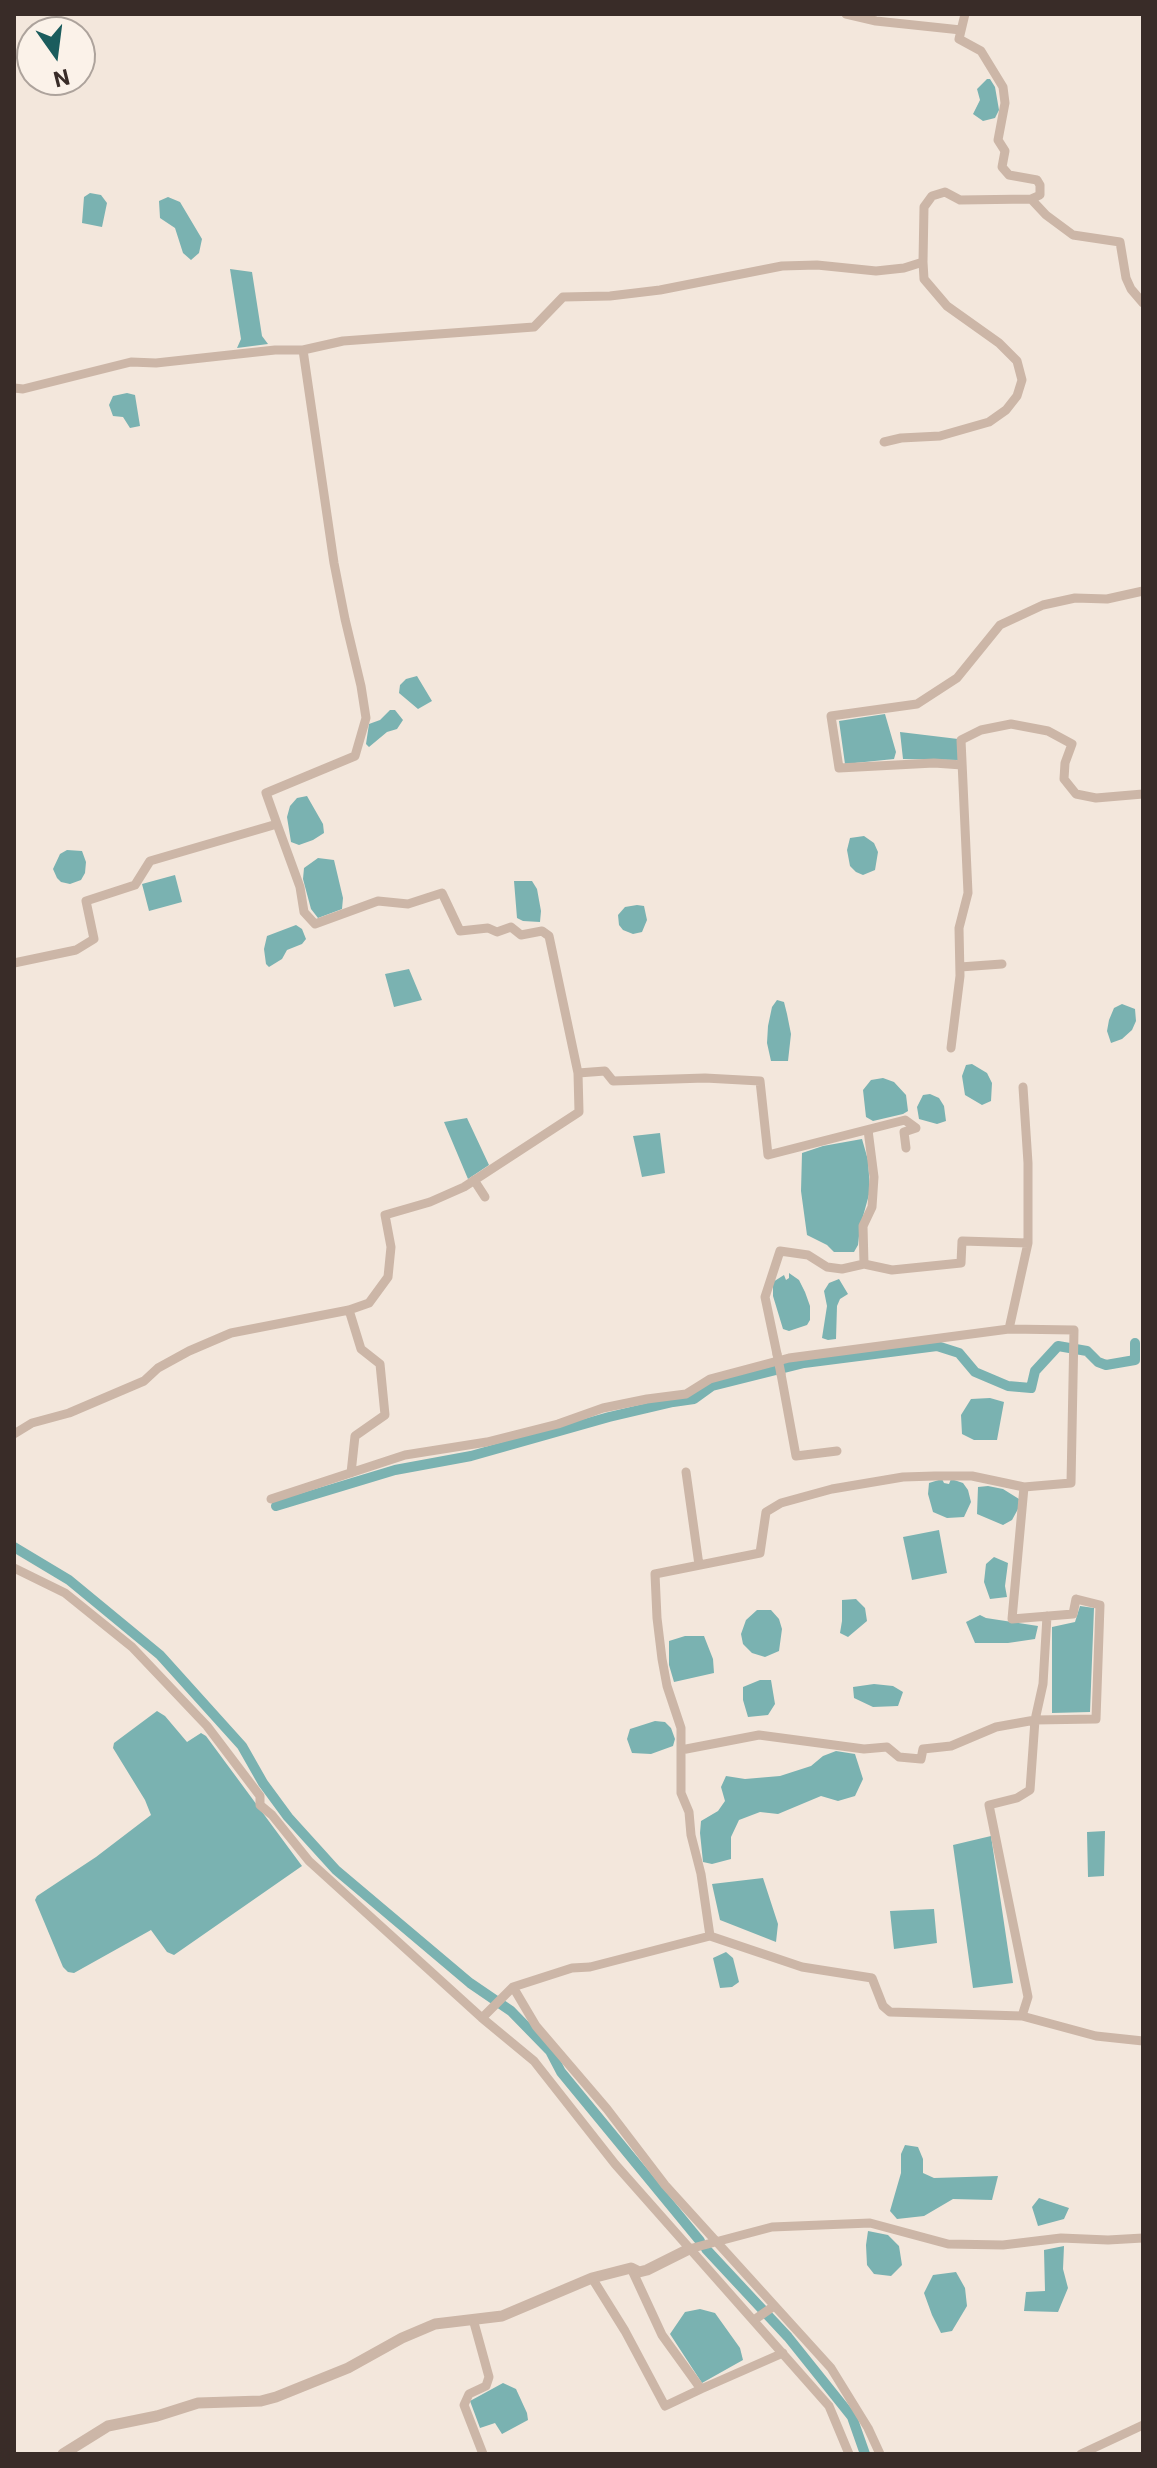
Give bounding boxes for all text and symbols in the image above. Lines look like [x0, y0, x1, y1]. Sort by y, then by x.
north arrow [16, 16, 96, 96]
text: N [51, 64, 72, 92]

